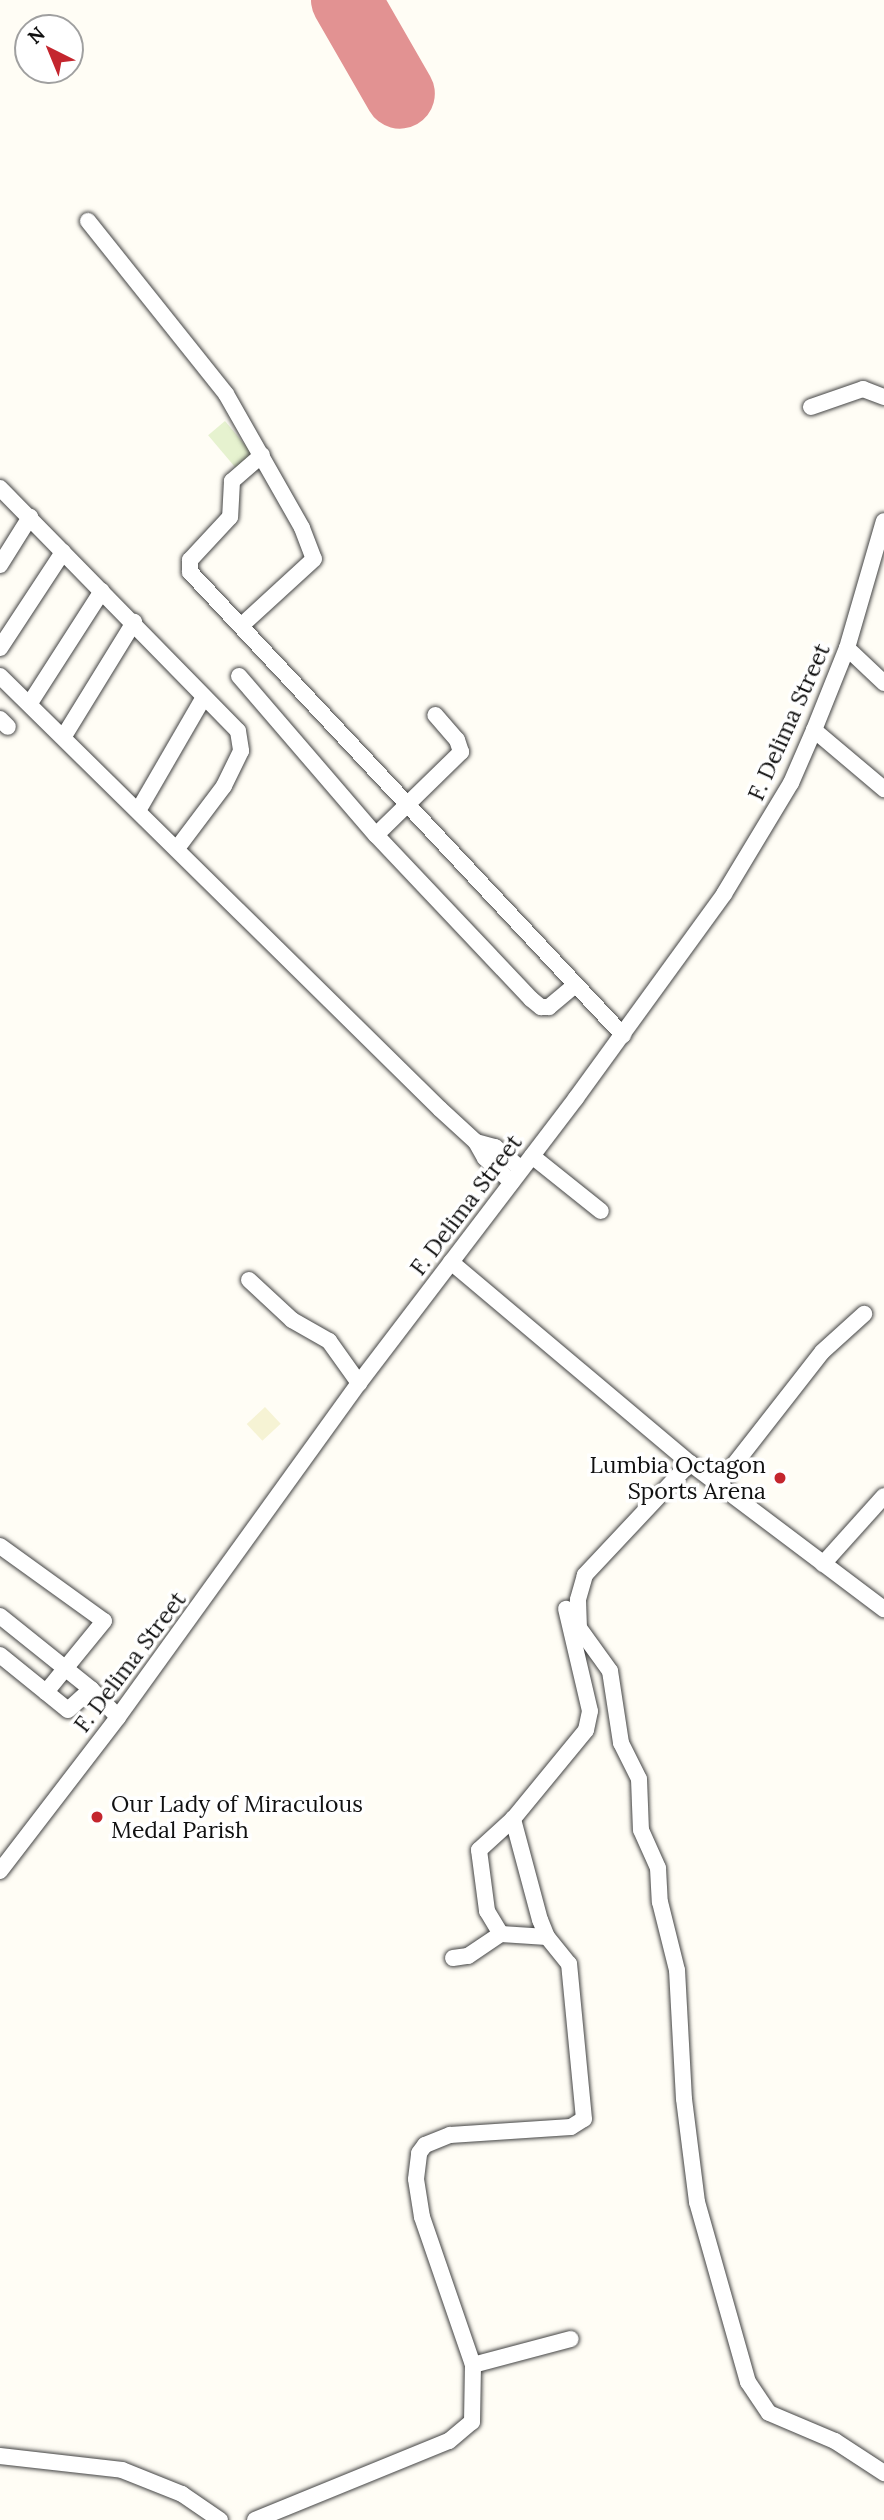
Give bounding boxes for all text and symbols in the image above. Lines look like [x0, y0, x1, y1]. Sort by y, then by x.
north arrow [14, 14, 84, 84]
text: N [22, 21, 50, 49]
street label: F. Delima Street [742, 639, 836, 805]
street label: F. Delima Street [404, 1129, 528, 1281]
place label: Lumbia Octagon Sports Arena [590, 1451, 766, 1505]
marker: Lumbia Octagon Sports Arena [772, 1470, 788, 1486]
street label: F. Delima Street [68, 1586, 192, 1738]
place label: Our Lady of Miraculous Medal Parish [111, 1790, 363, 1844]
marker: Our Lady of Miraculous Medal Parish [89, 1809, 105, 1825]

